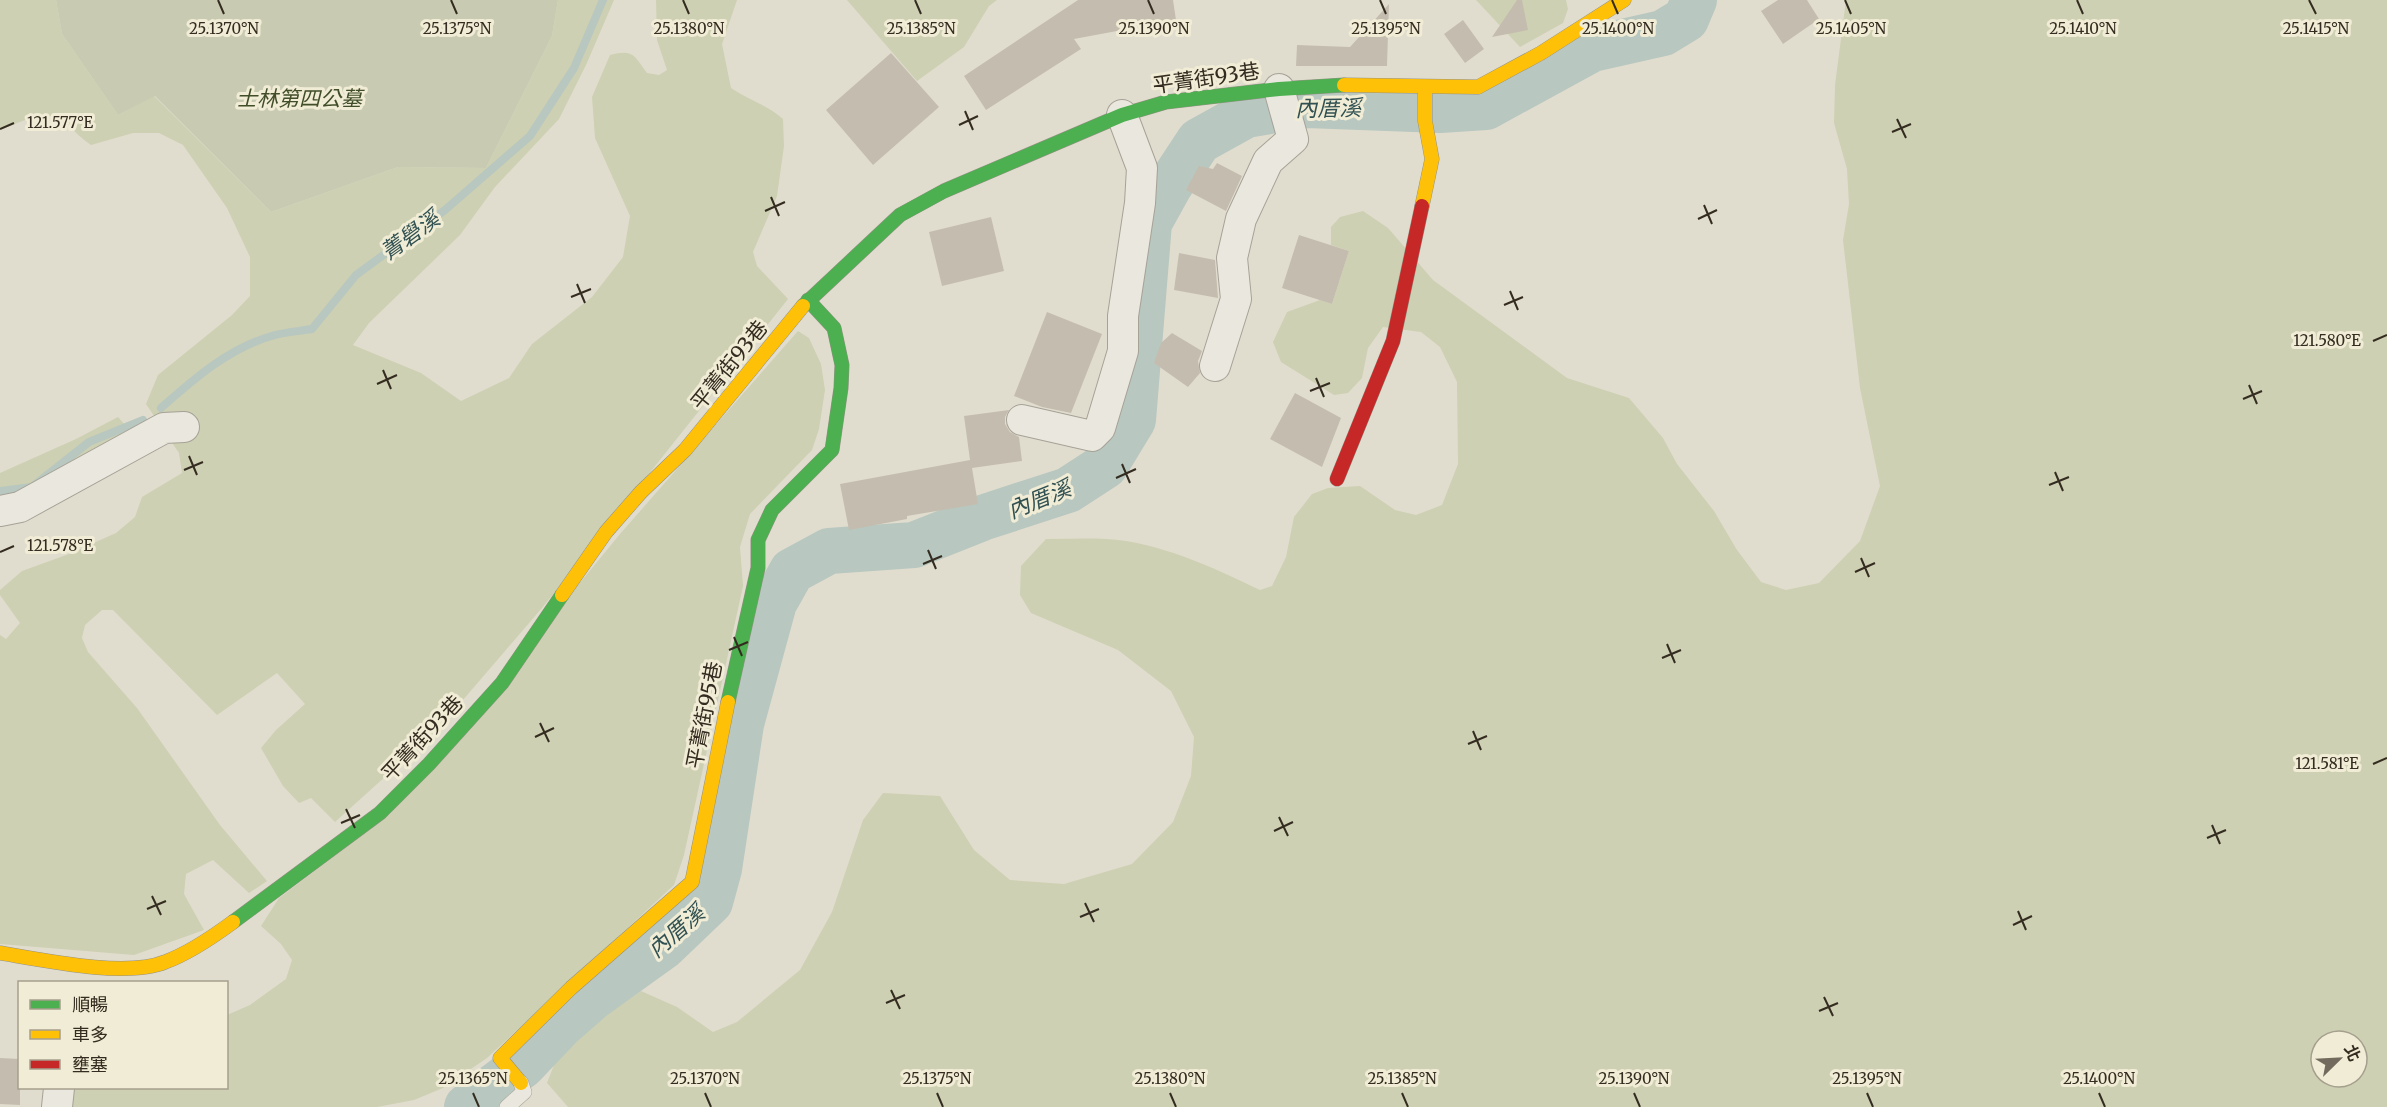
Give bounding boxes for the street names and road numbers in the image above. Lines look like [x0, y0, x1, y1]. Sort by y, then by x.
street label: 平菁街93巷 [1151, 57, 1261, 99]
street label: 平菁街93巷 [685, 315, 773, 415]
street label: 平菁街95巷 [680, 659, 728, 771]
street label: 平菁街93巷 [375, 689, 469, 787]

